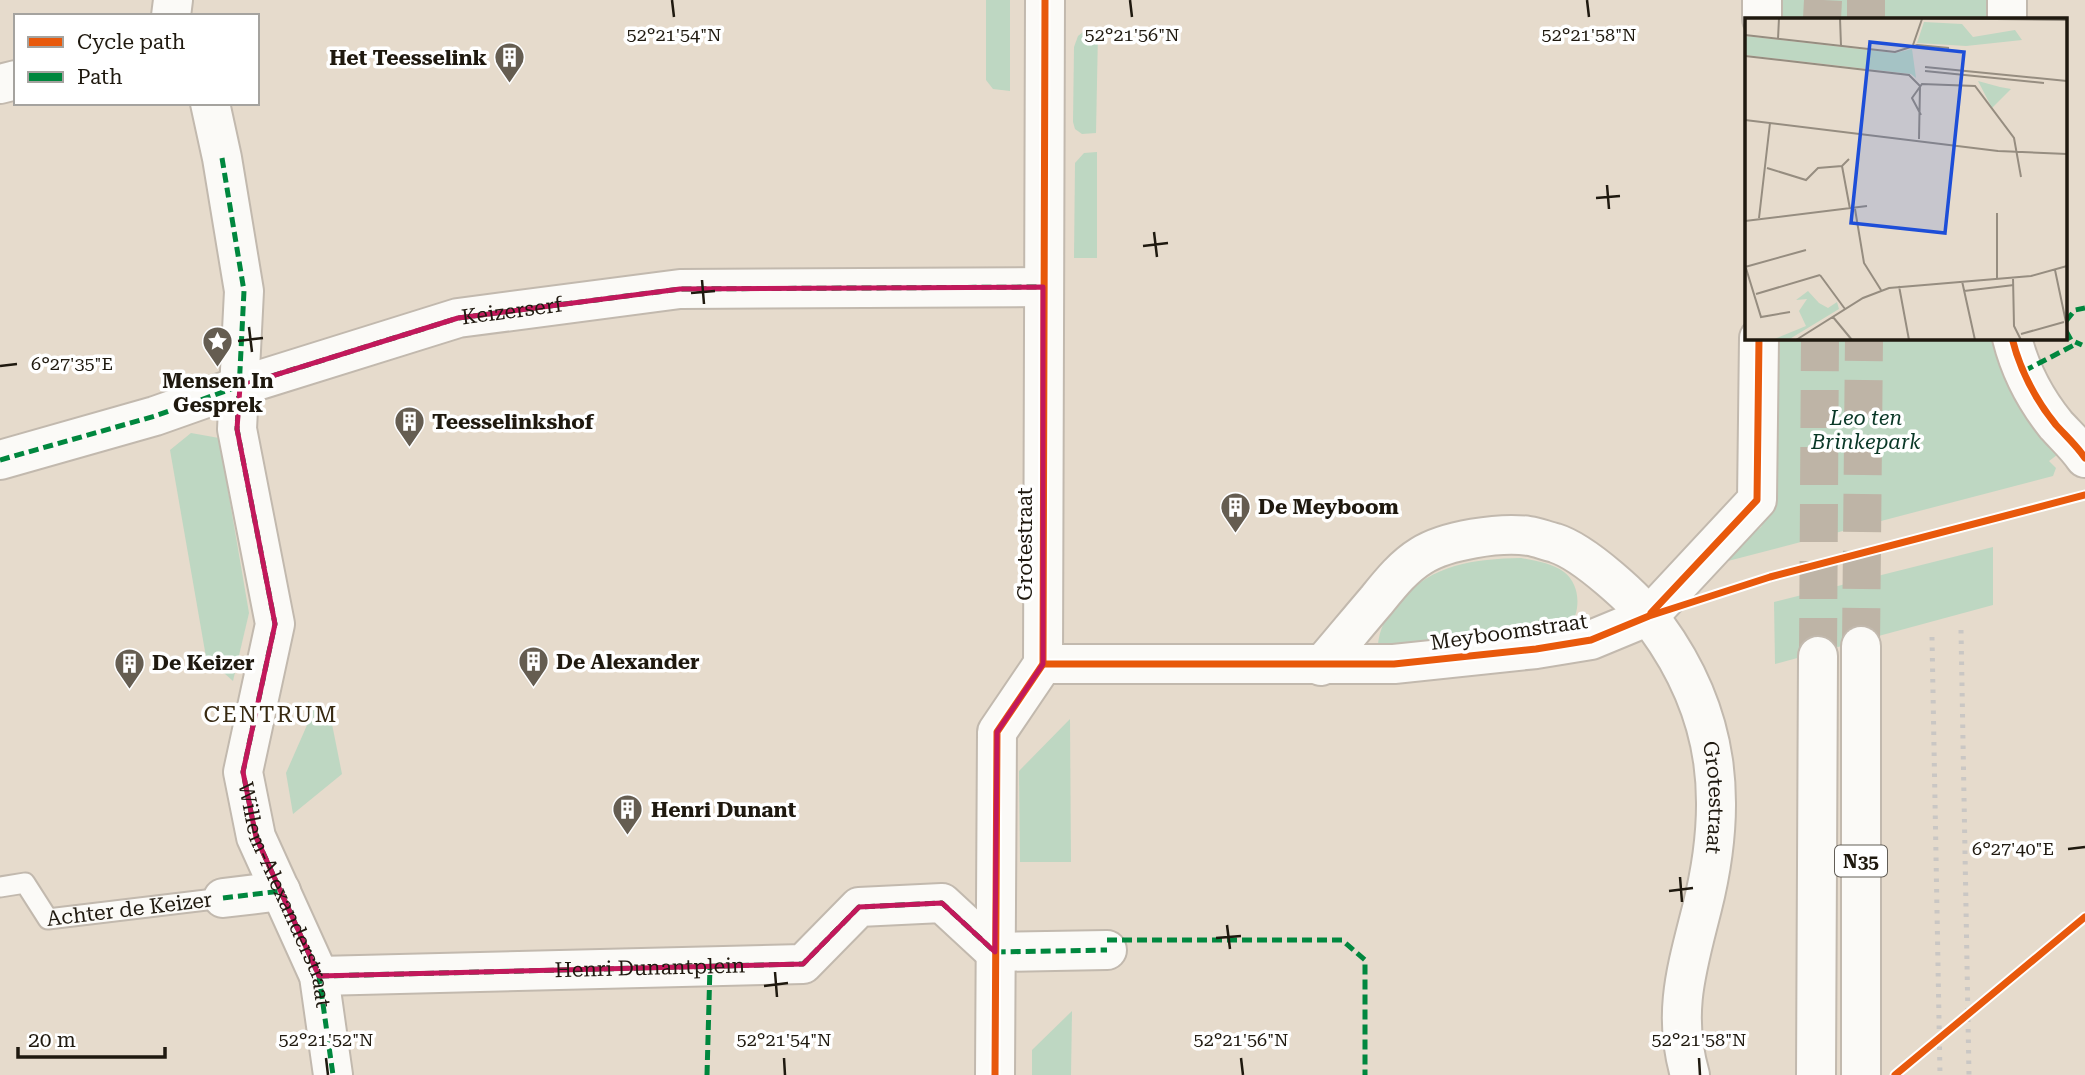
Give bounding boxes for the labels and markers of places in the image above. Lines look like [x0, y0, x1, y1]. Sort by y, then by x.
building icon: Het Teesselink [493, 41, 527, 85]
place label: Het Teesselink [329, 46, 487, 70]
place icon: Mensen In Gesprek [201, 324, 235, 368]
place label: Mensen In Gesprek [162, 369, 274, 417]
building icon: Teesselinkshof [392, 405, 426, 449]
place label: Teesselinkshof [432, 410, 595, 434]
building icon: De Meyboom [1218, 490, 1252, 534]
place label: De Meyboom [1258, 495, 1399, 519]
building icon: De Alexander [516, 645, 550, 689]
building icon: De Keizer [112, 646, 146, 690]
place label: De Alexander [556, 650, 700, 674]
place label: De Keizer [152, 651, 255, 675]
building icon: Henri Dunant [611, 793, 645, 837]
place label: Henri Dunant [651, 798, 797, 822]

